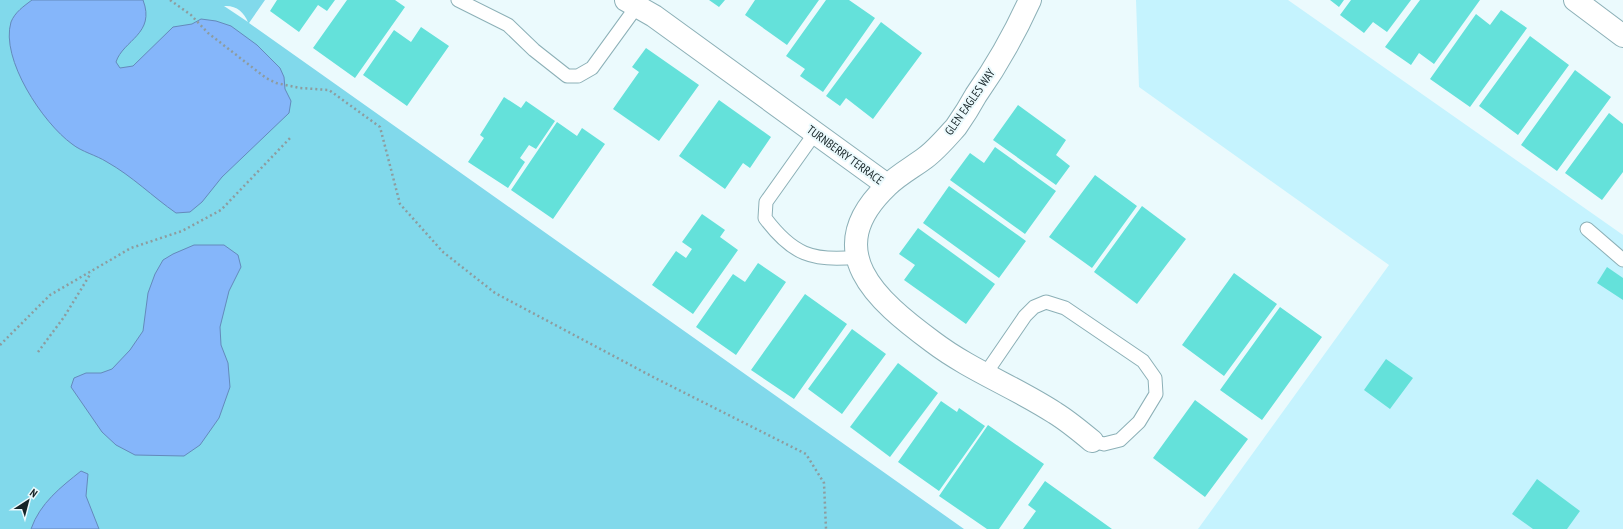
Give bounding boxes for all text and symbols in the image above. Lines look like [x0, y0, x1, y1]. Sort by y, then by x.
street label: GLEN EAGLES WAY [941, 65, 998, 138]
street label: TURNBERRY TERRACE [804, 122, 886, 187]
north arrow [8, 481, 48, 521]
text: N [27, 485, 40, 500]

